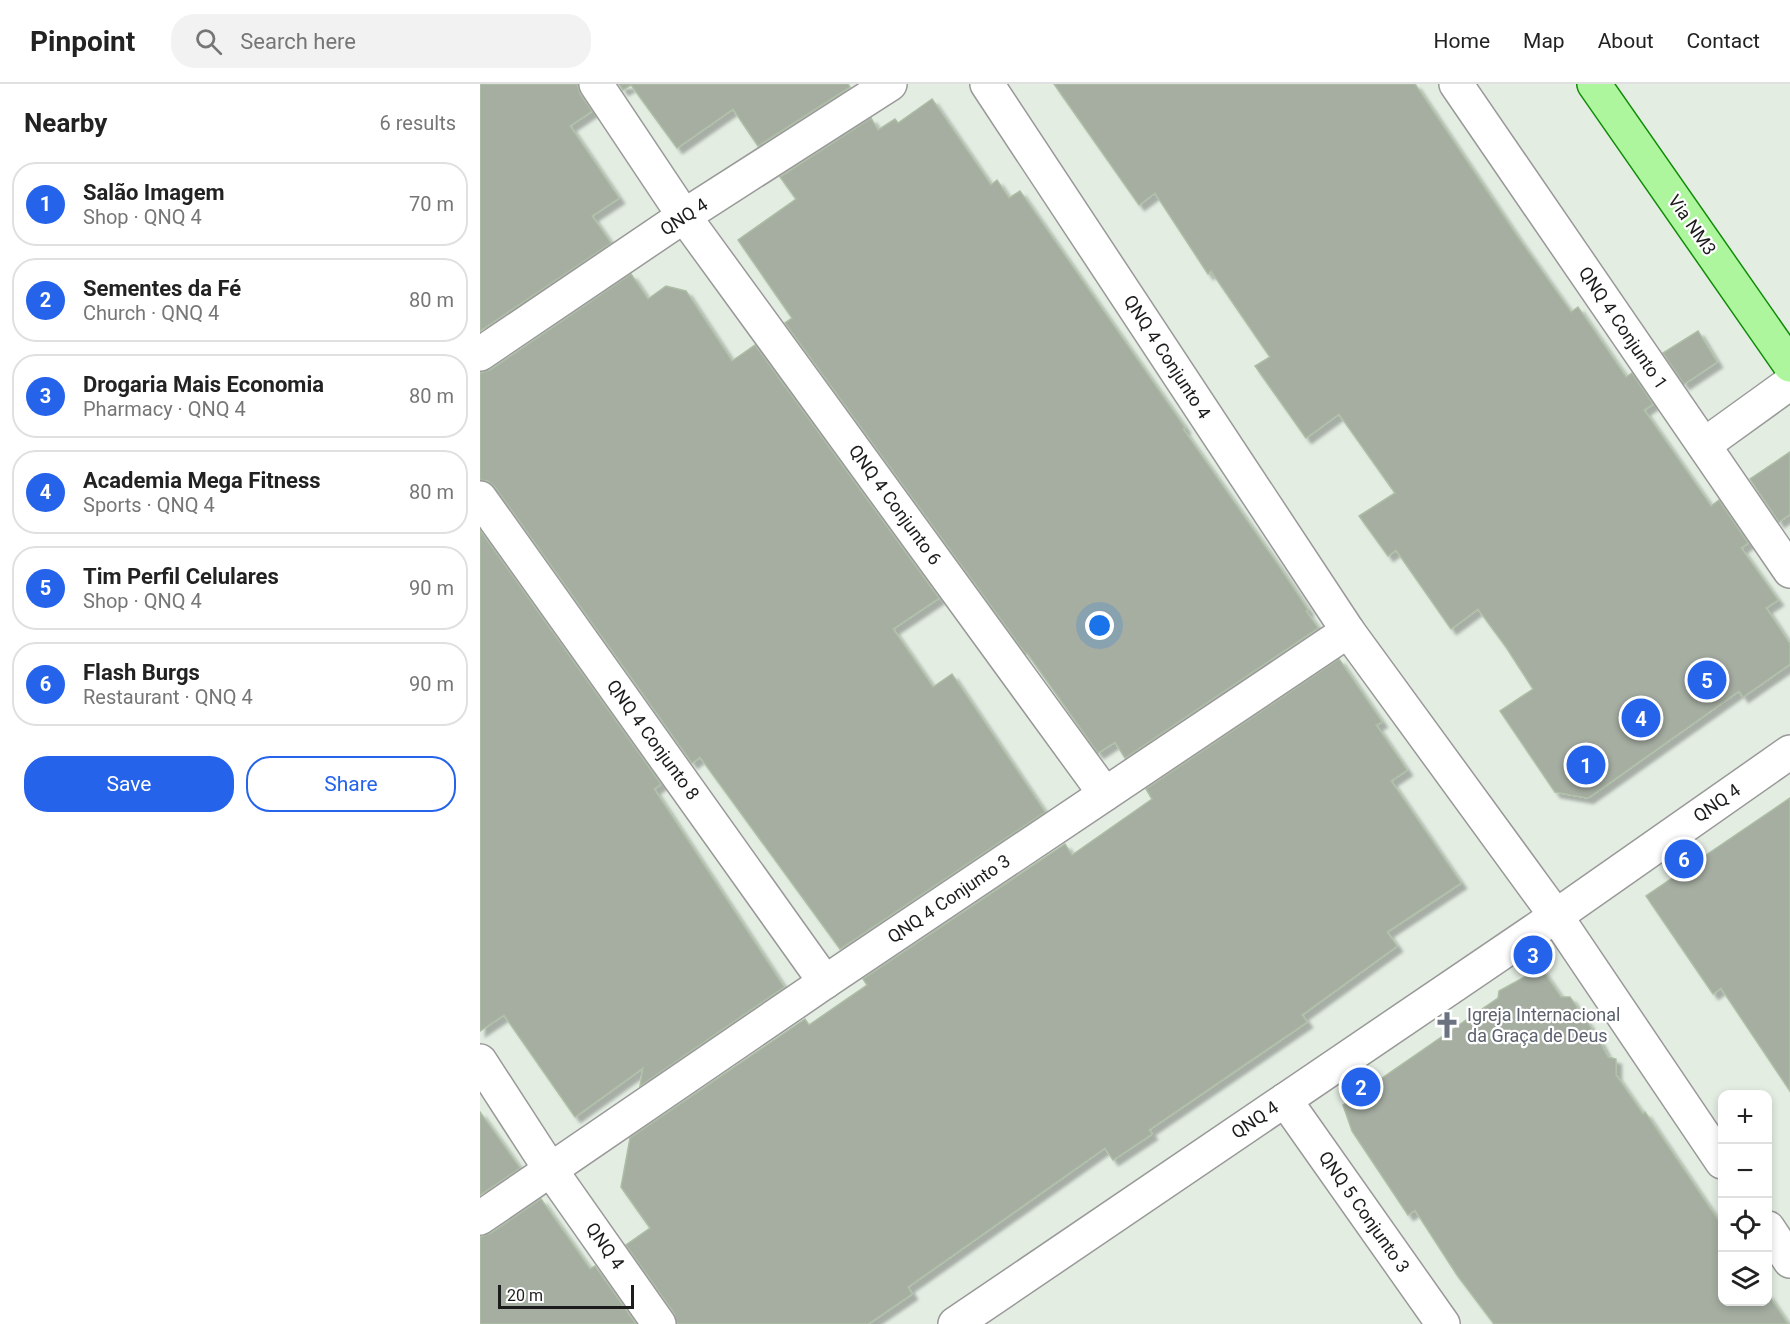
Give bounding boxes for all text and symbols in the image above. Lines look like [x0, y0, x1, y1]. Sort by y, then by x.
search box [171, 14, 591, 68]
text: Pinpoint [30, 25, 135, 58]
icon: search [192, 25, 225, 58]
text: Search here [240, 29, 356, 54]
text: Home [1434, 29, 1490, 53]
text: Map [1523, 29, 1565, 53]
text: About [1598, 29, 1654, 53]
text: Contact [1687, 29, 1760, 53]
text: Nearby [24, 108, 107, 138]
text: 6 results [380, 111, 456, 135]
text: Salão Imagem [83, 180, 225, 205]
street label: Via NM3 [1664, 191, 1721, 259]
text: 1 [40, 192, 51, 216]
text: 70 m [409, 192, 454, 216]
street label: QNQ 4 [656, 194, 711, 240]
text: Shop · QNQ 4 [83, 205, 202, 229]
street label: QNQ 4 Conjunto 1 [1575, 262, 1672, 393]
text: Sementes da Fé [83, 276, 241, 301]
text: 2 [40, 288, 51, 312]
text: 80 m [409, 288, 454, 312]
street label: QNQ 4 Conjunto 4 [1120, 291, 1215, 423]
text: Church · QNQ 4 [83, 301, 219, 325]
text: Drogaria Mais Economia [83, 372, 324, 397]
text: 3 [40, 384, 51, 408]
text: 80 m [409, 384, 454, 408]
text: Pharmacy · QNQ 4 [83, 397, 246, 421]
street label: QNQ 4 Conjunto 6 [845, 441, 946, 569]
text: Academia Mega Fitness [83, 468, 321, 493]
text: 4 [40, 480, 51, 504]
text: 80 m [409, 480, 454, 504]
text: Sports · QNQ 4 [83, 493, 215, 517]
text: Tim Perfil Celulares [83, 564, 279, 589]
text: 5 [40, 576, 51, 600]
text: 90 m [409, 576, 454, 600]
text: Shop · QNQ 4 [83, 589, 202, 613]
your location [1085, 611, 1114, 640]
pin: 5 [1688, 658, 1726, 702]
text: Flash Burgs [83, 660, 200, 685]
text: 6 [40, 672, 51, 696]
text: 90 m [409, 672, 454, 696]
street label: QNQ 4 Conjunto 8 [603, 676, 704, 804]
text: Restaurant · QNQ 4 [83, 685, 253, 709]
pin: 4 [1622, 696, 1660, 740]
pin: 1 [1566, 742, 1606, 788]
button: Save [24, 756, 234, 812]
button: Share [246, 756, 456, 812]
street label: QNQ 4 [1689, 779, 1744, 826]
pin: 6 [1664, 836, 1704, 882]
street label: QNQ 4 Conjunto 3 [883, 850, 1014, 947]
pin: 3 [1514, 932, 1552, 978]
place label: Igreja Internacional da Graça de Deus [1467, 1004, 1620, 1046]
church icon: Igreja Internacional da Graça de Deus [1432, 1010, 1462, 1040]
pin: 2 [1342, 1064, 1380, 1110]
map controls [1718, 1090, 1772, 1306]
button: + [1718, 1090, 1772, 1144]
street label: QNQ 4 [1227, 1096, 1282, 1143]
button: − [1718, 1144, 1772, 1198]
street label: QNQ 5 Conjunto 3 [1315, 1147, 1414, 1276]
button: locate [1718, 1198, 1772, 1252]
street label: QNQ 4 [582, 1218, 629, 1273]
button: layers [1718, 1252, 1772, 1306]
scale bar [498, 1282, 634, 1310]
text: 20 m [507, 1286, 543, 1305]

